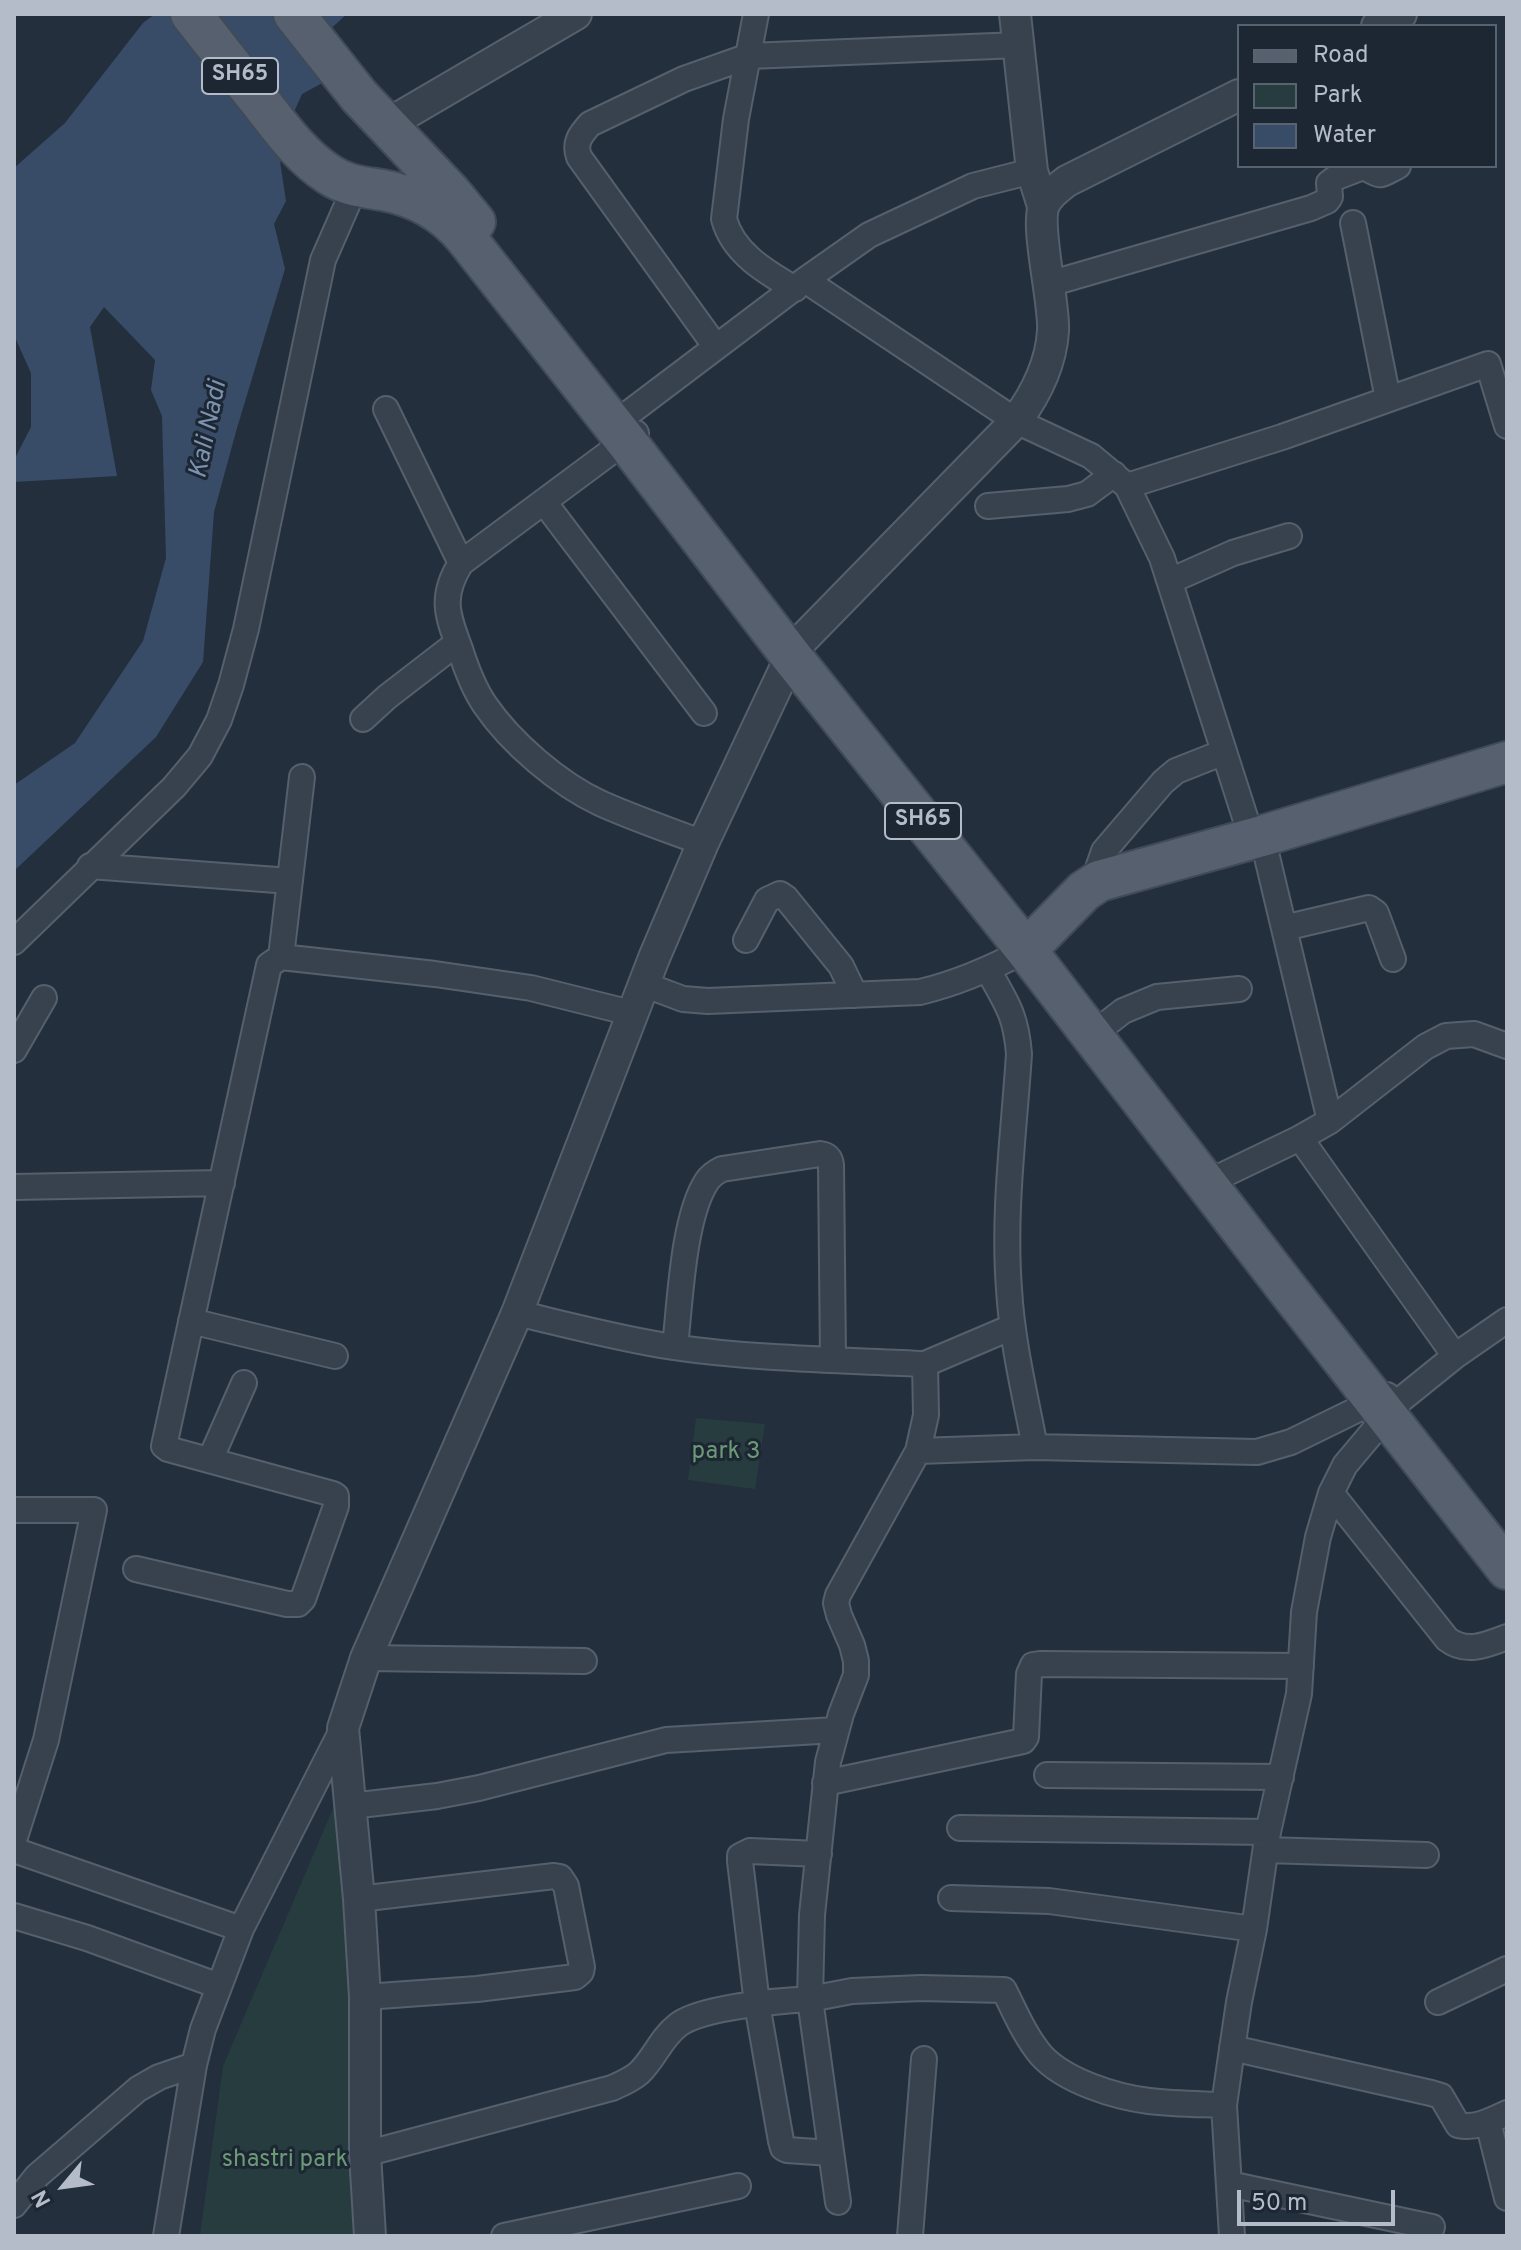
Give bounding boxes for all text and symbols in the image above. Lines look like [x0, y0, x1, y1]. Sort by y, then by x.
legend [1237, 24, 1497, 168]
text: Road [1313, 41, 1369, 71]
road number: SH65 [202, 58, 278, 94]
text: Park [1313, 81, 1363, 111]
text: Water [1313, 121, 1376, 151]
water label: Kali Nadi [184, 378, 236, 482]
road number: SH65 [885, 803, 961, 839]
park label: park 3 [692, 1439, 760, 1467]
north arrow [24, 2146, 104, 2226]
park label: shastri park [222, 2147, 348, 2175]
scale bar [1241, 2174, 1399, 2224]
text: N [27, 2184, 58, 2211]
text: 50 m [1251, 2189, 1307, 2219]

